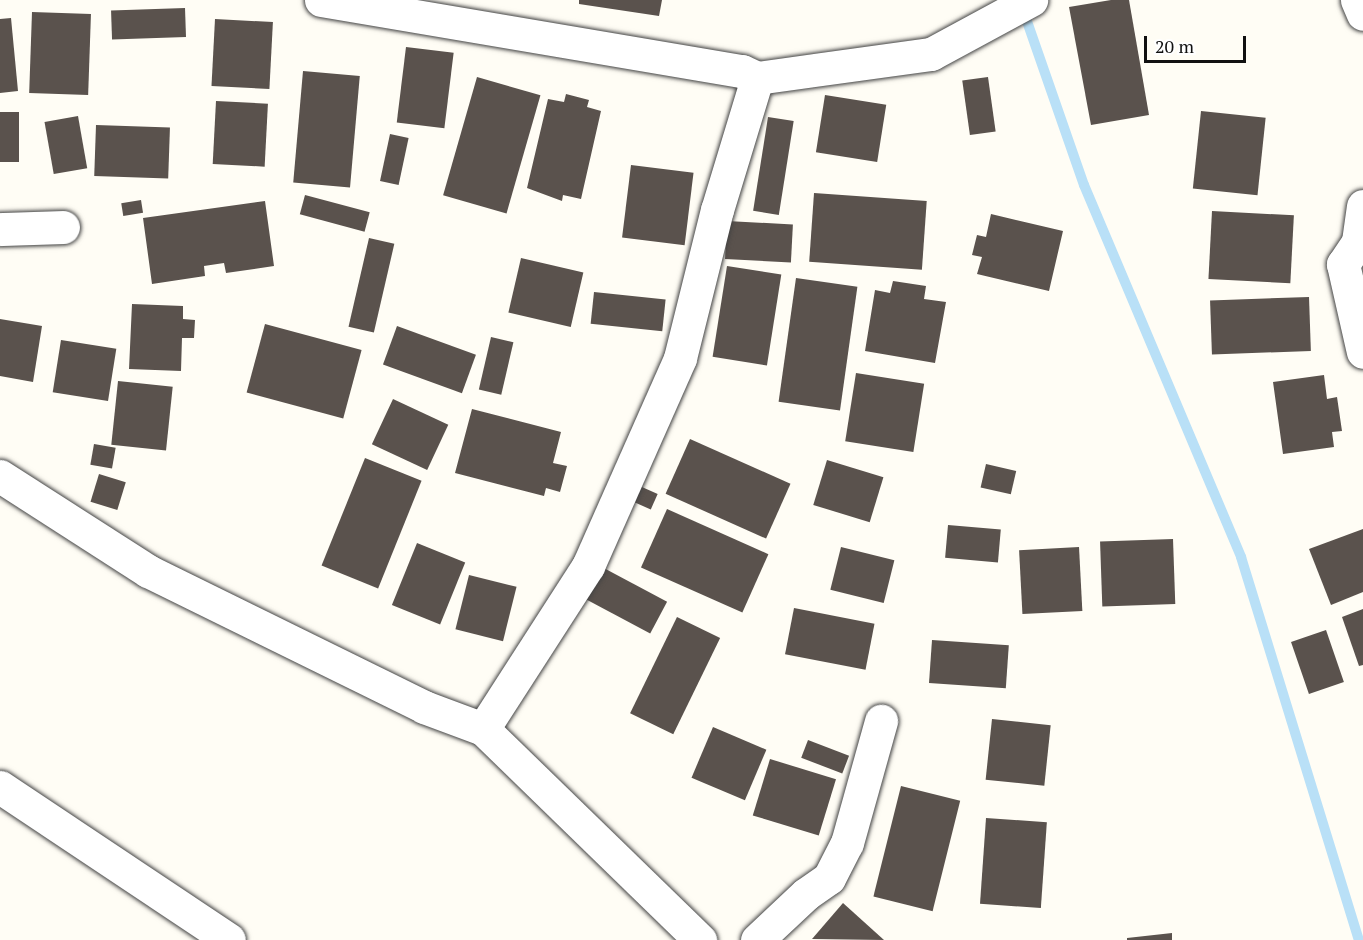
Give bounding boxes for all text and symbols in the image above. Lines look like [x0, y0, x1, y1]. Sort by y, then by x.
scale bar [1147, 24, 1249, 62]
text: 20 m [1155, 34, 1194, 58]

